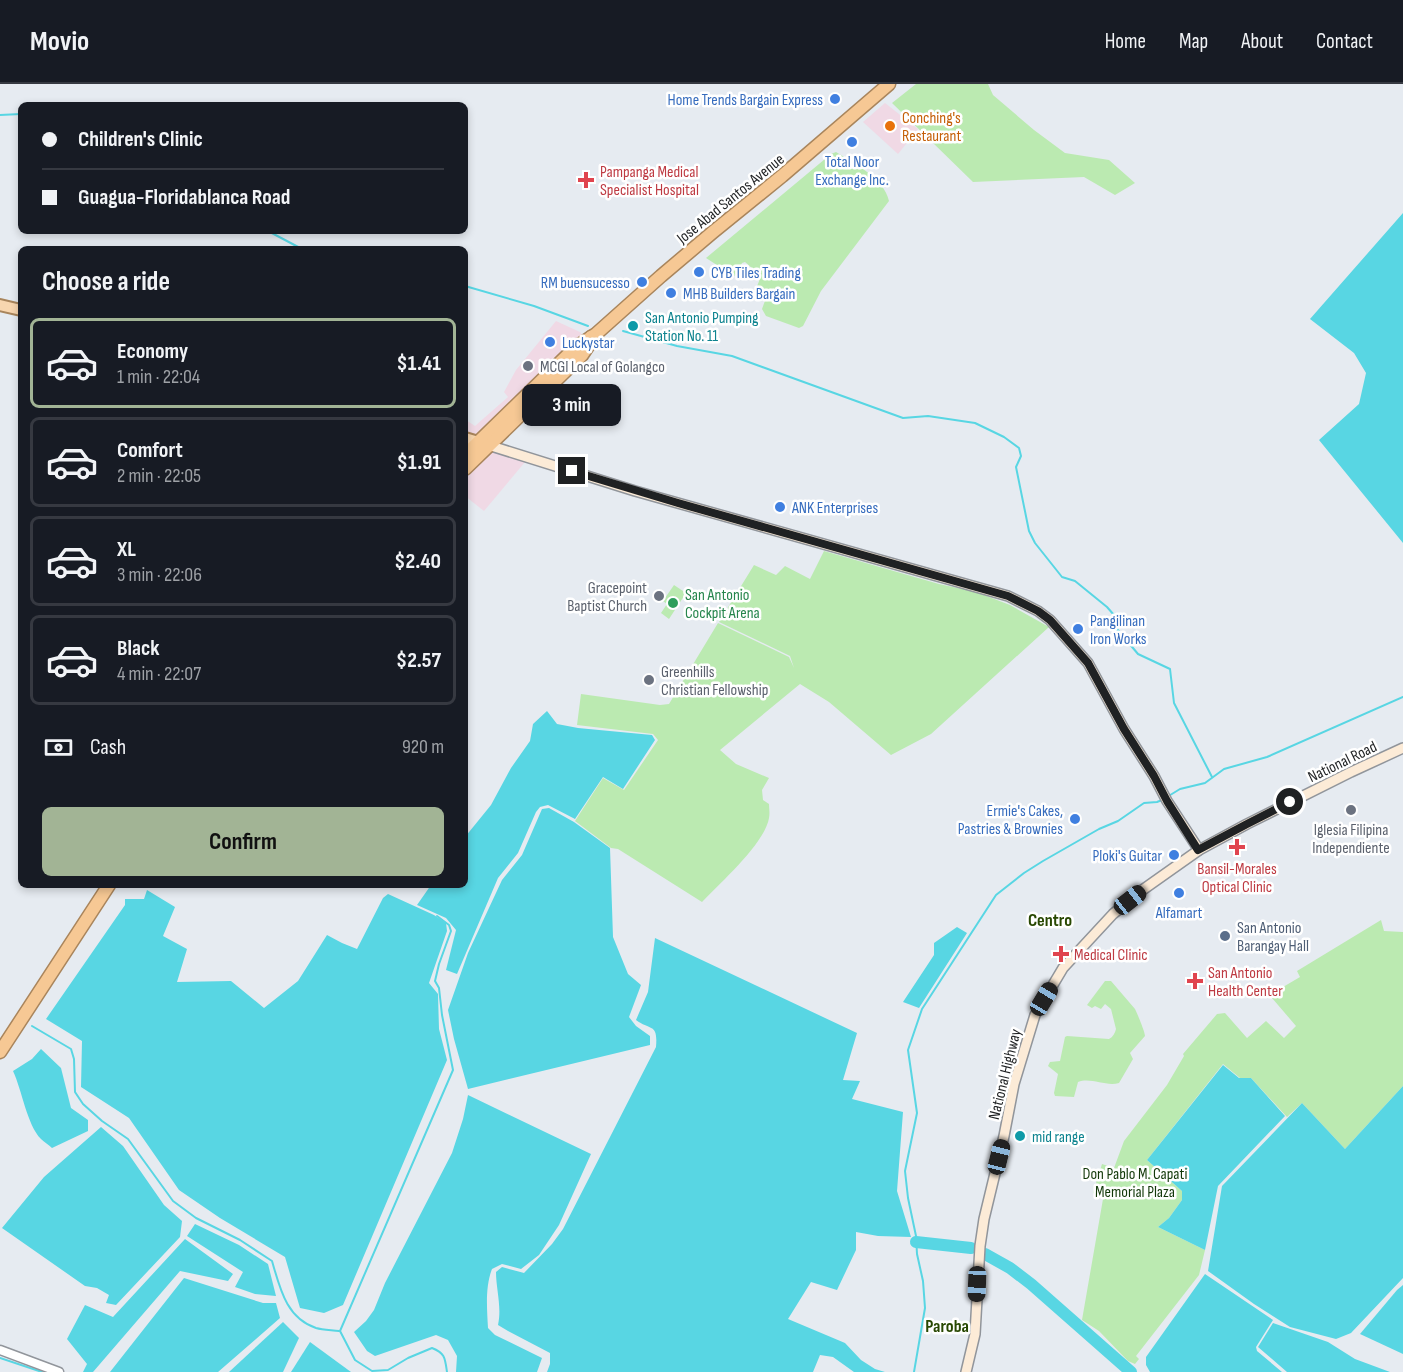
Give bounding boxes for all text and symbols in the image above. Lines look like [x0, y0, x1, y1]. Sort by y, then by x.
text: Movio [30, 25, 89, 58]
text: Home [1105, 29, 1146, 54]
text: Map [1179, 29, 1208, 54]
text: About [1241, 29, 1283, 54]
text: Contact [1316, 29, 1373, 54]
place label: Home Trends Bargain Express [668, 91, 823, 110]
marker: Home Trends Bargain Express [828, 92, 842, 106]
place label: Conching's Restaurant [902, 109, 961, 146]
marker: Conching's Restaurant [883, 119, 897, 133]
text: Children's Clinic [78, 126, 203, 153]
marker: Total Noor Exchange Inc. [845, 135, 859, 149]
street label: Jose Abad Santos Avenue [673, 150, 788, 249]
place label: Total Noor Exchange Inc. [815, 153, 889, 190]
place label: Pampanga Medical Specialist Hospital [600, 163, 699, 200]
marker: Pampanga Medical Specialist Hospital [577, 171, 595, 189]
text: Guagua-Floridablanca Road [78, 184, 290, 211]
place label: CYB Tiles Trading [711, 264, 801, 283]
marker: CYB Tiles Trading [692, 265, 706, 279]
text: Choose a ride [42, 266, 170, 298]
place label: RM buensucesso [541, 274, 630, 293]
marker: RM buensucesso [635, 275, 649, 289]
place label: MHB Builders Bargain [683, 285, 795, 304]
marker: MHB Builders Bargain [664, 286, 678, 300]
place label: San Antonio Pumping Station No. 11 [645, 309, 758, 346]
marker: San Antonio Pumping Station No. 11 [626, 319, 640, 333]
place label: Luckystar [562, 334, 615, 353]
marker: Luckystar [543, 335, 557, 349]
icon: car [45, 336, 99, 390]
text: Economy [117, 338, 188, 365]
text: $1.41 [397, 350, 441, 377]
place label: MCGI Local of Golangco [540, 358, 665, 377]
marker: MCGI Local of Golangco [521, 359, 535, 373]
text: 1 min · 22:04 [117, 365, 200, 389]
callout: 3 min [522, 384, 622, 426]
text: 3 min [552, 393, 591, 417]
icon: car [45, 435, 99, 489]
text: Comfort [117, 437, 183, 464]
text: $1.91 [397, 449, 441, 476]
route end [558, 457, 585, 484]
text: 2 min · 22:05 [117, 464, 201, 488]
place label: ANK Enterprises [791, 499, 879, 518]
marker: ANK Enterprises [773, 500, 787, 514]
icon: car [45, 534, 99, 588]
text: XL [117, 536, 136, 563]
text: $2.40 [394, 548, 441, 575]
text: 3 min · 22:06 [117, 563, 202, 587]
place label: Gracepoint Baptist Church [567, 579, 647, 616]
place label: San Antonio Cockpit Arena [685, 586, 760, 623]
marker: Gracepoint Baptist Church [652, 589, 666, 603]
marker: San Antonio Cockpit Arena [666, 596, 680, 610]
place label: Pangilinan Iron Works [1090, 612, 1147, 649]
marker: Pangilinan Iron Works [1071, 622, 1085, 636]
icon: car [45, 633, 99, 687]
text: Black [117, 635, 159, 662]
text: $2.57 [396, 647, 441, 674]
text: 4 min · 22:07 [117, 662, 201, 686]
place label: Greenhills Christian Fellowship [661, 663, 768, 700]
marker: Greenhills Christian Fellowship [642, 673, 656, 687]
icon: cash [42, 731, 75, 764]
text: Cash [90, 734, 126, 761]
text: 920 m [402, 735, 444, 759]
street label: National Road [1305, 738, 1380, 787]
route start [1276, 788, 1303, 815]
place label: Ermie's Cakes, Pastries & Brownies [958, 802, 1063, 839]
marker: Iglesia Filipina Independiente [1344, 803, 1358, 817]
button: Confirm [42, 807, 444, 876]
marker: Ermie's Cakes, Pastries & Brownies [1068, 812, 1082, 826]
place label: Iglesia Filipina Independiente [1312, 821, 1390, 858]
marker: Bansil-Morales Optical Clinic [1228, 838, 1246, 856]
place label: Ploki's Guitar [1093, 847, 1162, 866]
marker: Ploki's Guitar [1167, 848, 1181, 862]
place label: Bansil-Morales Optical Clinic [1197, 860, 1277, 897]
car [1110, 882, 1150, 918]
marker: Alfamart [1172, 886, 1186, 900]
place label: Alfamart [1155, 904, 1202, 923]
district label: Centro [1028, 910, 1072, 931]
place label: San Antonio Barangay Hall [1237, 919, 1309, 956]
marker: San Antonio Barangay Hall [1218, 929, 1232, 943]
marker: Medical Clinic [1052, 945, 1070, 963]
place label: Medical Clinic [1074, 946, 1148, 965]
place label: San Antonio Health Center [1208, 964, 1283, 1001]
marker: San Antonio Health Center [1186, 972, 1204, 990]
car [1027, 979, 1061, 1019]
street label: National Highway [985, 1027, 1026, 1122]
place label: mid range [1032, 1128, 1085, 1147]
marker: mid range [1013, 1129, 1027, 1143]
car [986, 1137, 1012, 1177]
park label: Don Pablo M. Capati Memorial Plaza [1083, 1165, 1187, 1202]
car [967, 1266, 987, 1302]
district label: Paroba [925, 1316, 969, 1337]

